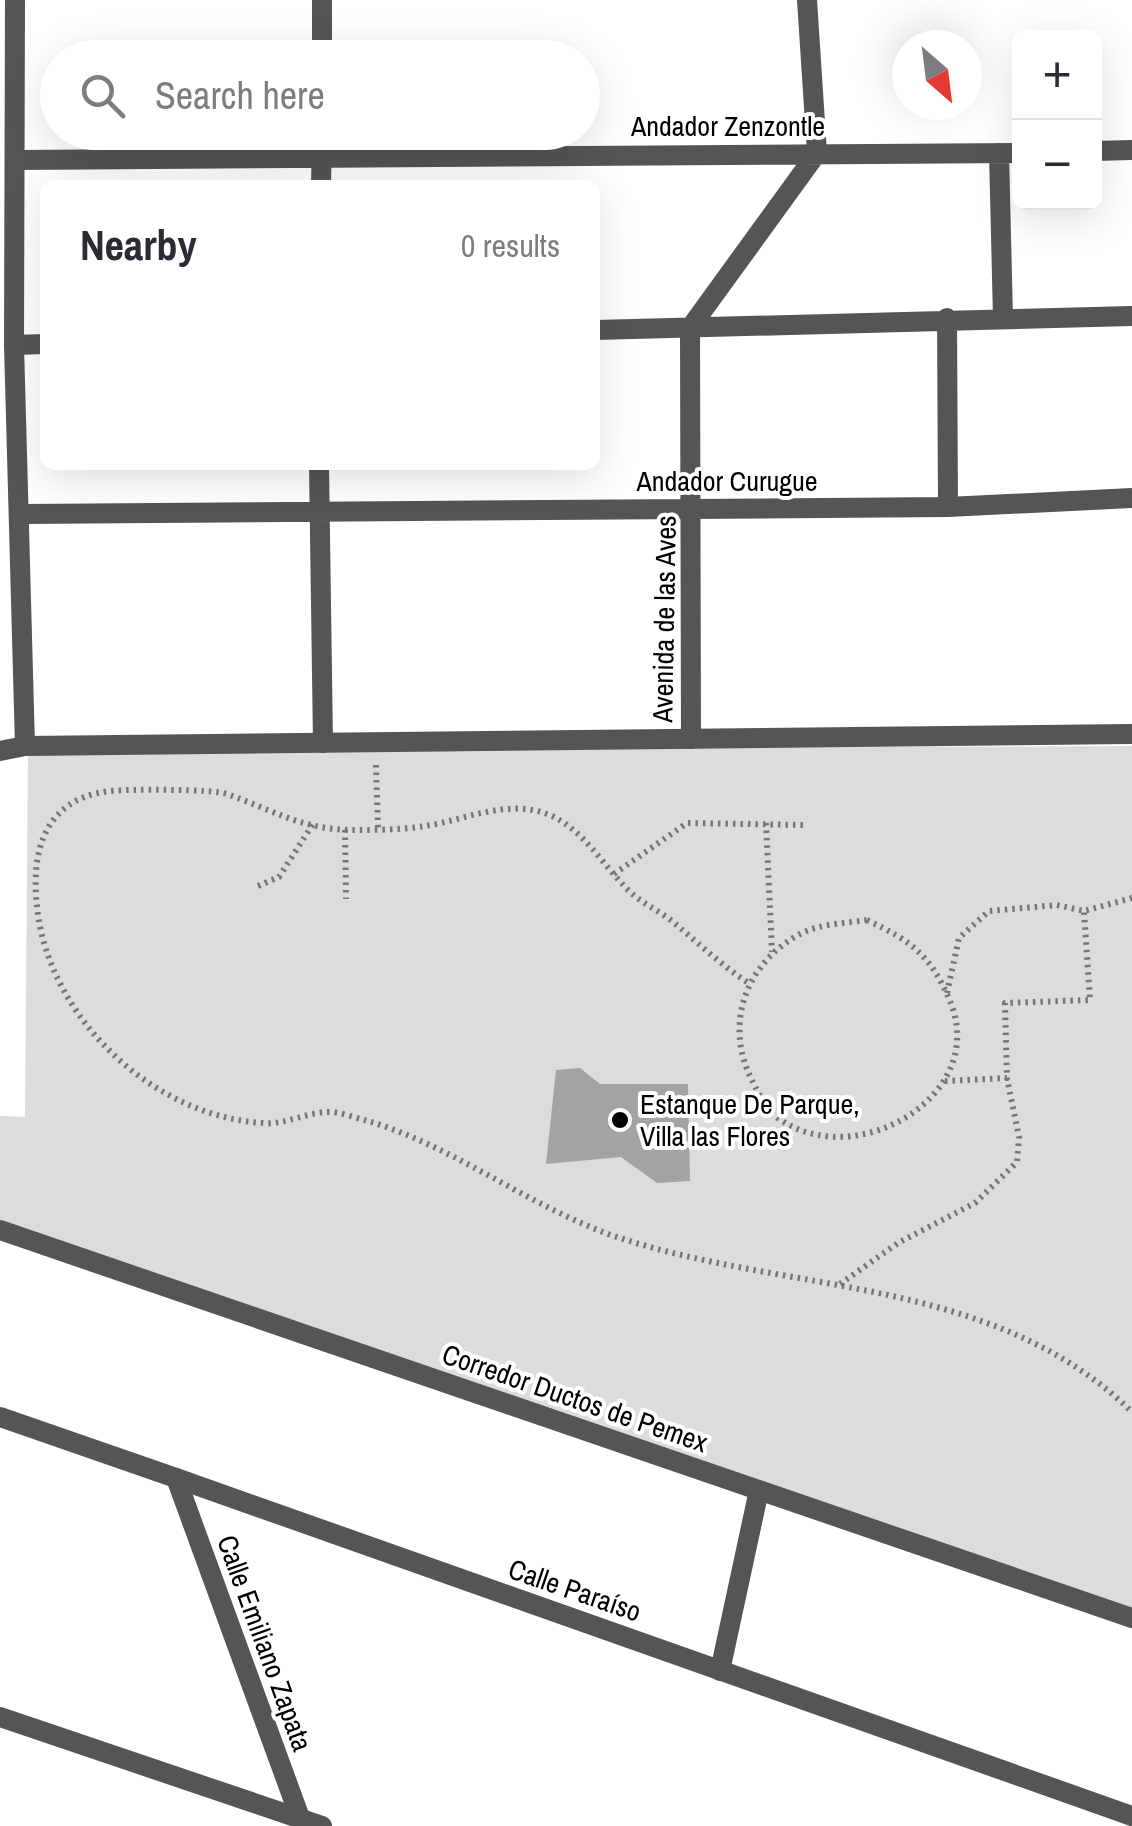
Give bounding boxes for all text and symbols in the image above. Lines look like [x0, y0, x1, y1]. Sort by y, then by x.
north arrow [892, 30, 982, 120]
map controls [1012, 30, 1102, 210]
button: + [1012, 30, 1102, 120]
search box [40, 40, 600, 150]
icon: search [75, 68, 130, 123]
text: Search here [155, 70, 325, 121]
street label: Andador Zenzontle [630, 107, 825, 145]
button: − [1012, 120, 1102, 210]
text: Nearby [80, 217, 197, 273]
text: 0 results [461, 224, 560, 267]
street label: Andador Curugue [635, 462, 818, 500]
street label: Avenida de las Aves [643, 515, 685, 724]
place label: Estanque De Parque, Villa las Flores [640, 1085, 860, 1155]
marker: Estanque De Parque, Villa las Flores [609, 1109, 631, 1131]
street label: Corredor Ductos de Pemex [437, 1335, 713, 1461]
street label: Calle Emiliano Zapata [208, 1530, 322, 1756]
street label: Calle Paraíso [504, 1550, 646, 1630]

